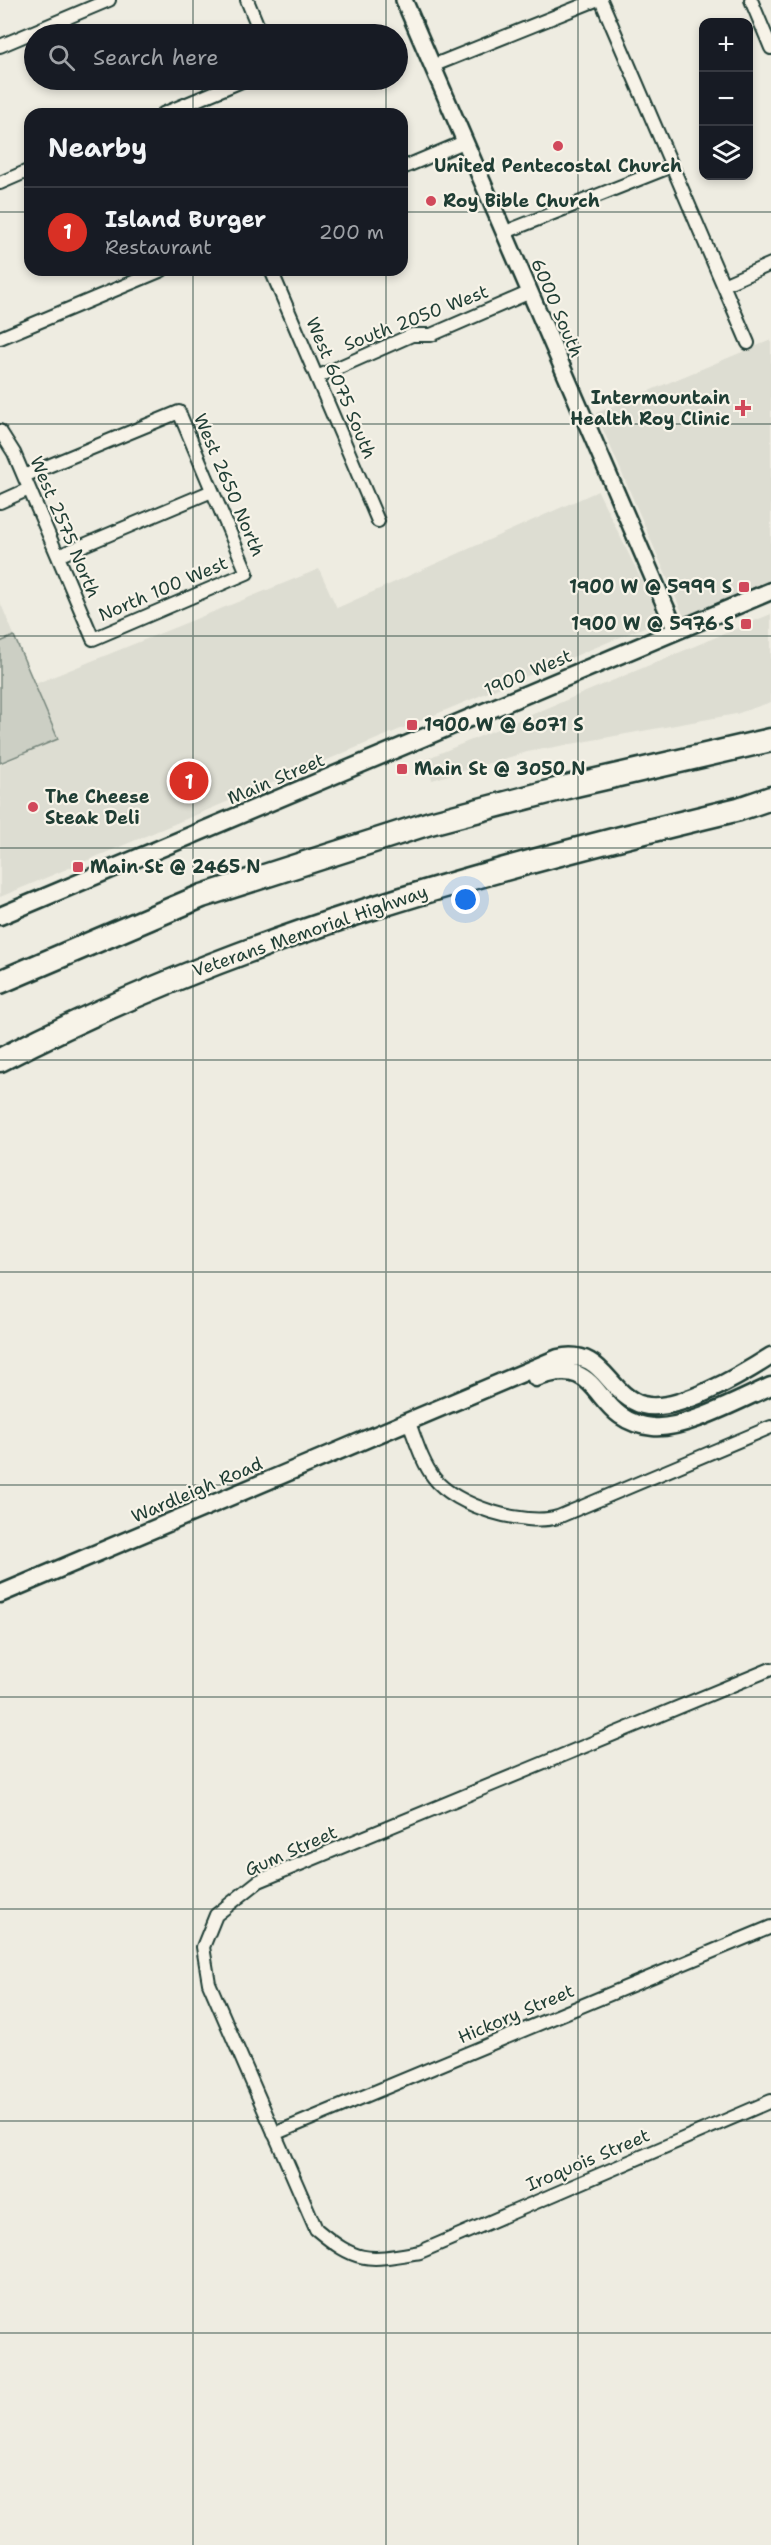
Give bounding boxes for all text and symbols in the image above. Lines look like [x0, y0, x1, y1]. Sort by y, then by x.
map controls [699, 18, 753, 180]
button: + [699, 18, 753, 72]
search box [24, 24, 408, 90]
icon: search [45, 41, 78, 74]
text: Search here [93, 43, 219, 72]
button: − [699, 72, 753, 126]
button: layers [699, 126, 753, 180]
text: Nearby [48, 130, 147, 165]
marker: United Pentecostal Church [551, 139, 565, 153]
place label: United Pentecostal Church [434, 154, 682, 178]
place label: Roy Bible Church [443, 189, 600, 213]
marker: Roy Bible Church [424, 194, 438, 208]
text: Island Burger [105, 205, 266, 234]
text: 1 [63, 219, 72, 245]
text: 200 m [319, 219, 384, 245]
text: Restaurant [105, 234, 212, 260]
street label: 6000 South [525, 255, 589, 361]
street label: South 2050 West [340, 279, 492, 357]
street label: West 6075 South [300, 313, 382, 463]
place label: Intermountain Health Roy Clinic [570, 386, 730, 431]
marker: Intermountain Health Roy Clinic [734, 399, 752, 417]
street label: West 2650 North [188, 410, 270, 560]
street label: West 2575 North [24, 453, 106, 601]
street label: North 100 West [95, 551, 231, 627]
place label: 1900 W @ 5999 S [569, 575, 732, 599]
marker: 1900 W @ 5999 S [737, 580, 751, 594]
place label: 1900 W @ 5976 S [571, 612, 734, 636]
marker: 1900 W @ 5976 S [739, 617, 753, 631]
street label: 1900 West [480, 644, 576, 702]
place label: 1900 W @ 6071 S [424, 713, 584, 737]
marker: 1900 W @ 6071 S [405, 718, 419, 732]
street label: Main Street [224, 748, 328, 810]
place label: Main St @ 3050 N [414, 757, 585, 781]
pin: 1 [170, 758, 208, 804]
marker: Main St @ 3050 N [395, 762, 409, 776]
place label: The Cheese Steak Deli [45, 785, 150, 830]
marker: The Cheese Steak Deli [26, 800, 40, 814]
place label: Main St @ 2465 N [90, 855, 261, 879]
marker: Main St @ 2465 N [71, 860, 85, 874]
street label: Veterans Memorial Highway [189, 879, 431, 983]
your location [451, 885, 480, 914]
street label: Wardleigh Road [128, 1452, 266, 1528]
street label: Gum Street [241, 1820, 341, 1882]
street label: Hickory Street [454, 1979, 578, 2049]
street label: Iroquois Street [523, 2123, 654, 2197]

